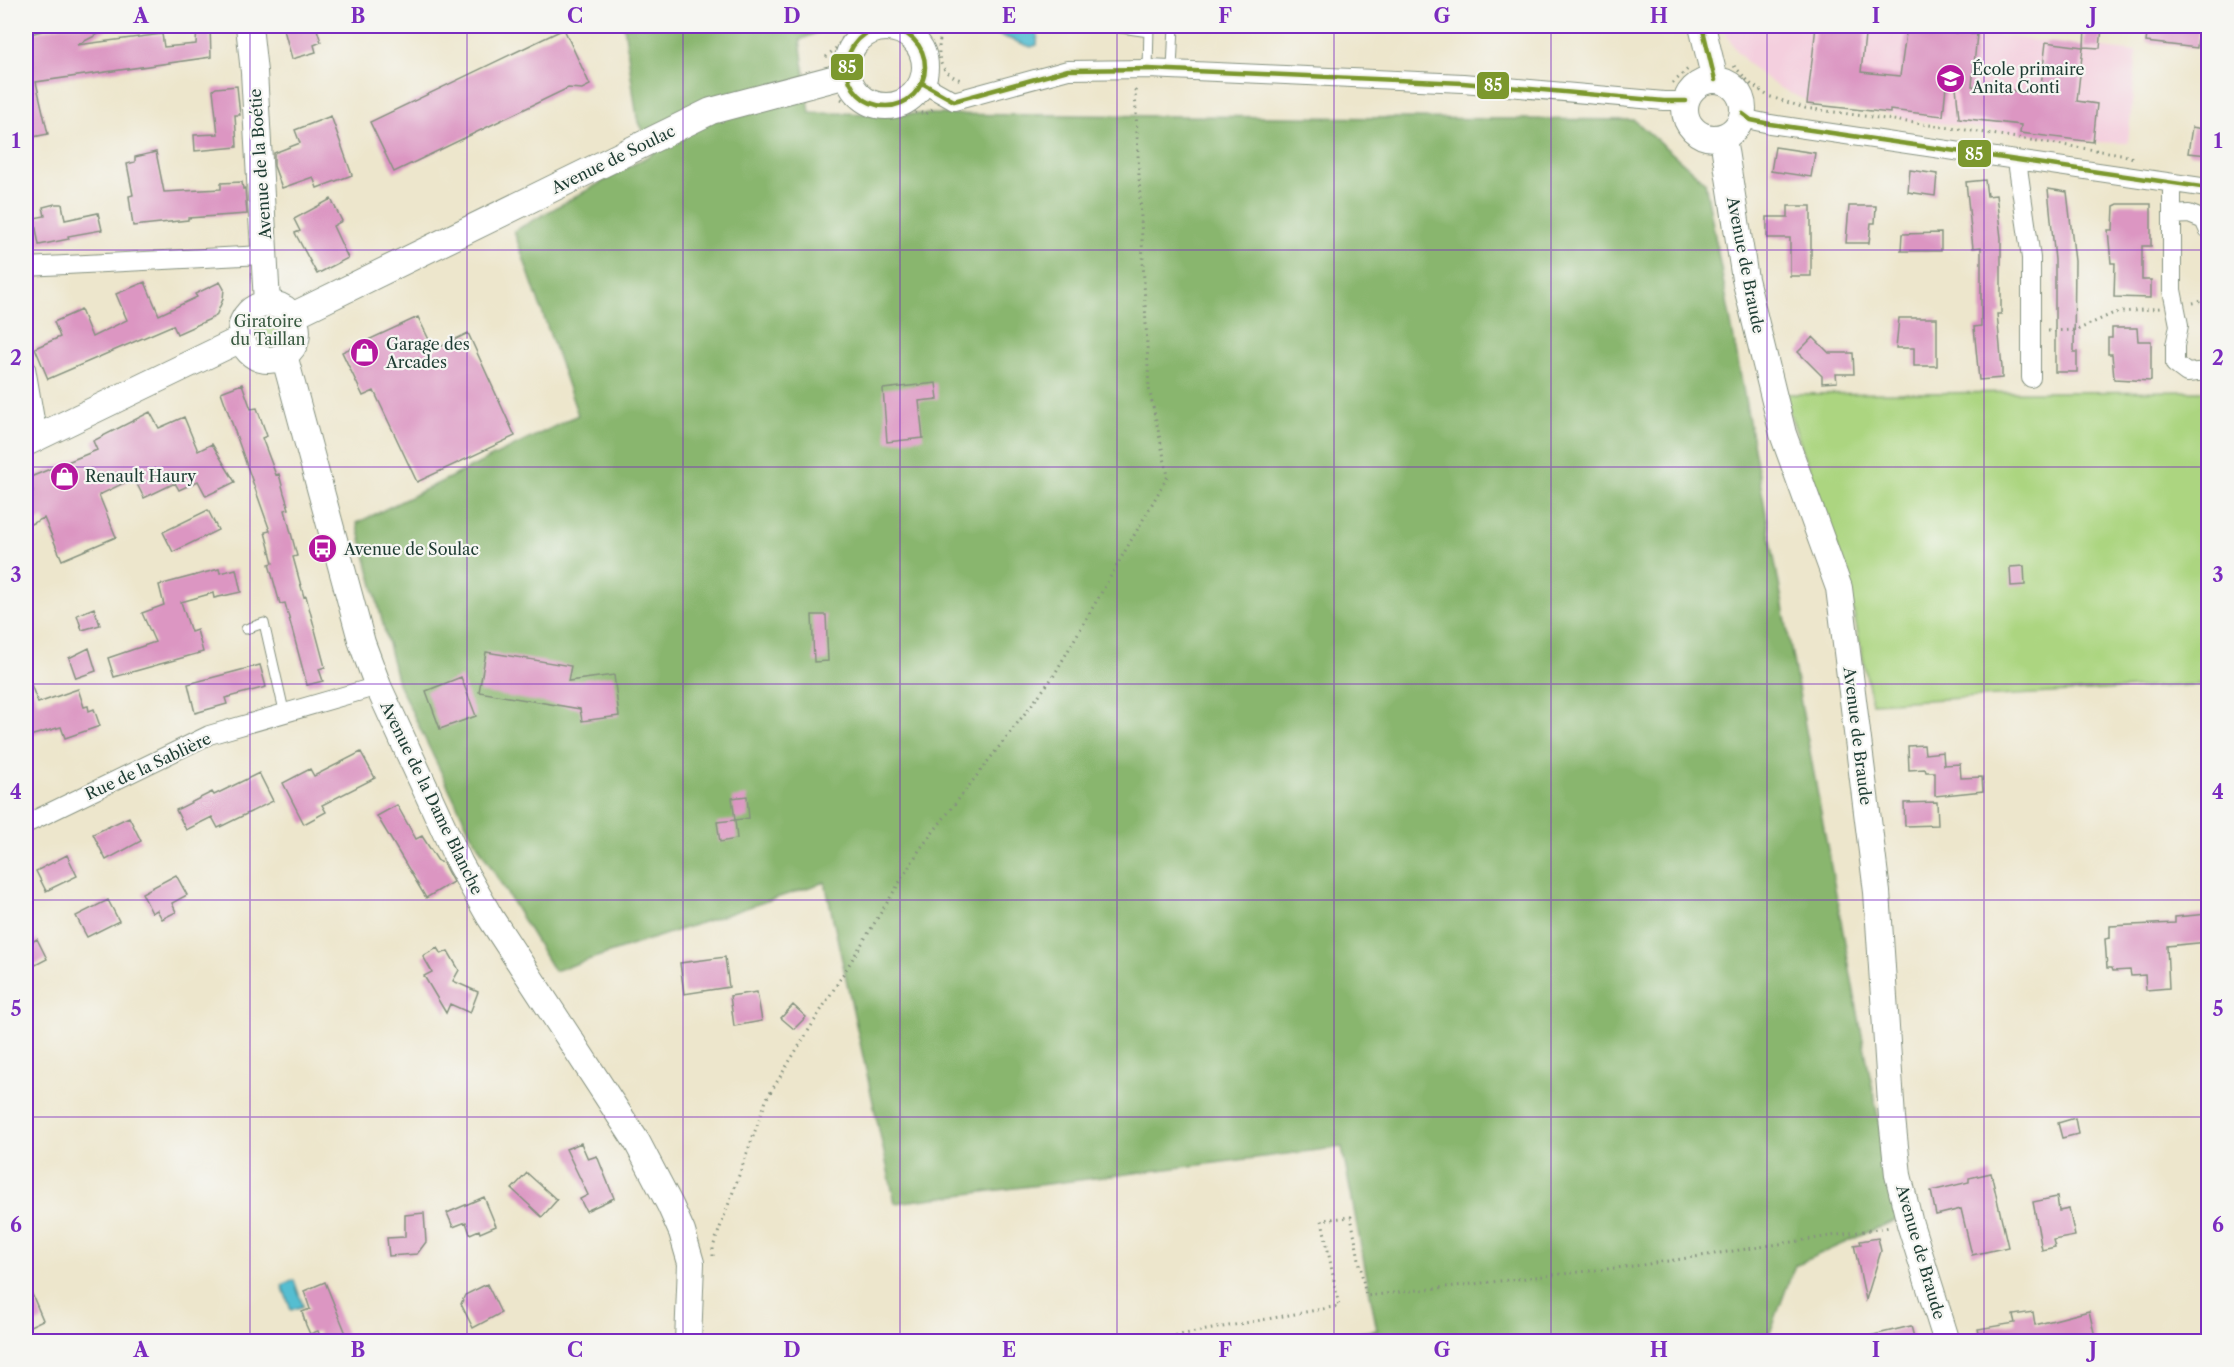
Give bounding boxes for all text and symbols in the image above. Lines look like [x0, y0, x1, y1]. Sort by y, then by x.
text: A [132, 4, 149, 28]
text: B [351, 4, 366, 28]
text: C [567, 4, 583, 28]
text: D [783, 4, 801, 28]
text: E [1002, 4, 1016, 28]
text: F [1218, 4, 1232, 28]
text: G [1434, 4, 1451, 28]
text: H [1650, 4, 1668, 28]
text: I [1872, 4, 1880, 28]
text: J [2085, 4, 2097, 28]
line badge: 85 [830, 53, 864, 81]
text: 85 [838, 57, 857, 77]
place label: École primaire Anita Conti [1971, 59, 2084, 97]
school or university icon: École primaire Anita Conti [1935, 62, 1967, 94]
line badge: 85 [1476, 71, 1510, 100]
text: 85 [1484, 75, 1503, 95]
street label: Avenue de la Boétie [245, 88, 275, 241]
street label: Avenue de Soulac [547, 120, 678, 198]
text: 1 [12, 129, 21, 153]
text: 1 [2214, 129, 2223, 153]
line badge: 85 [1957, 139, 1992, 168]
text: 85 [1965, 144, 1984, 164]
street label: Avenue de Braude [1723, 194, 1769, 335]
park label: Giratoire du Taillan [230, 311, 306, 349]
place label: Garage des Arcades [385, 334, 470, 372]
shop icon: Garage des Arcades [349, 337, 381, 369]
text: 2 [10, 346, 22, 370]
text: 2 [2212, 346, 2224, 370]
shop icon: Renault Haury [48, 460, 80, 492]
place label: Renault Haury [85, 466, 197, 486]
bus stop icon: Avenue de Soulac [307, 533, 339, 565]
place label: Avenue de Soulac [343, 539, 479, 559]
text: 3 [10, 563, 22, 587]
text: 3 [2212, 563, 2224, 587]
street label: Avenue de Braude [1839, 665, 1876, 806]
street label: Avenue de la Dame Blanche [376, 697, 488, 898]
street label: Rue de la Sablière [82, 728, 214, 804]
text: 4 [10, 780, 22, 804]
text: 4 [2212, 780, 2224, 804]
text: 5 [10, 997, 22, 1021]
text: 5 [2212, 997, 2224, 1021]
street label: Avenue de Braude [1892, 1182, 1950, 1322]
text: 6 [10, 1213, 22, 1237]
text: 6 [2212, 1213, 2224, 1237]
text: A [132, 1338, 149, 1362]
text: B [351, 1338, 366, 1362]
text: C [567, 1338, 583, 1362]
text: D [783, 1338, 801, 1362]
text: E [1002, 1338, 1016, 1362]
text: F [1218, 1338, 1232, 1362]
text: G [1434, 1338, 1451, 1362]
text: H [1650, 1338, 1668, 1362]
text: I [1872, 1338, 1880, 1362]
text: J [2085, 1338, 2097, 1362]

